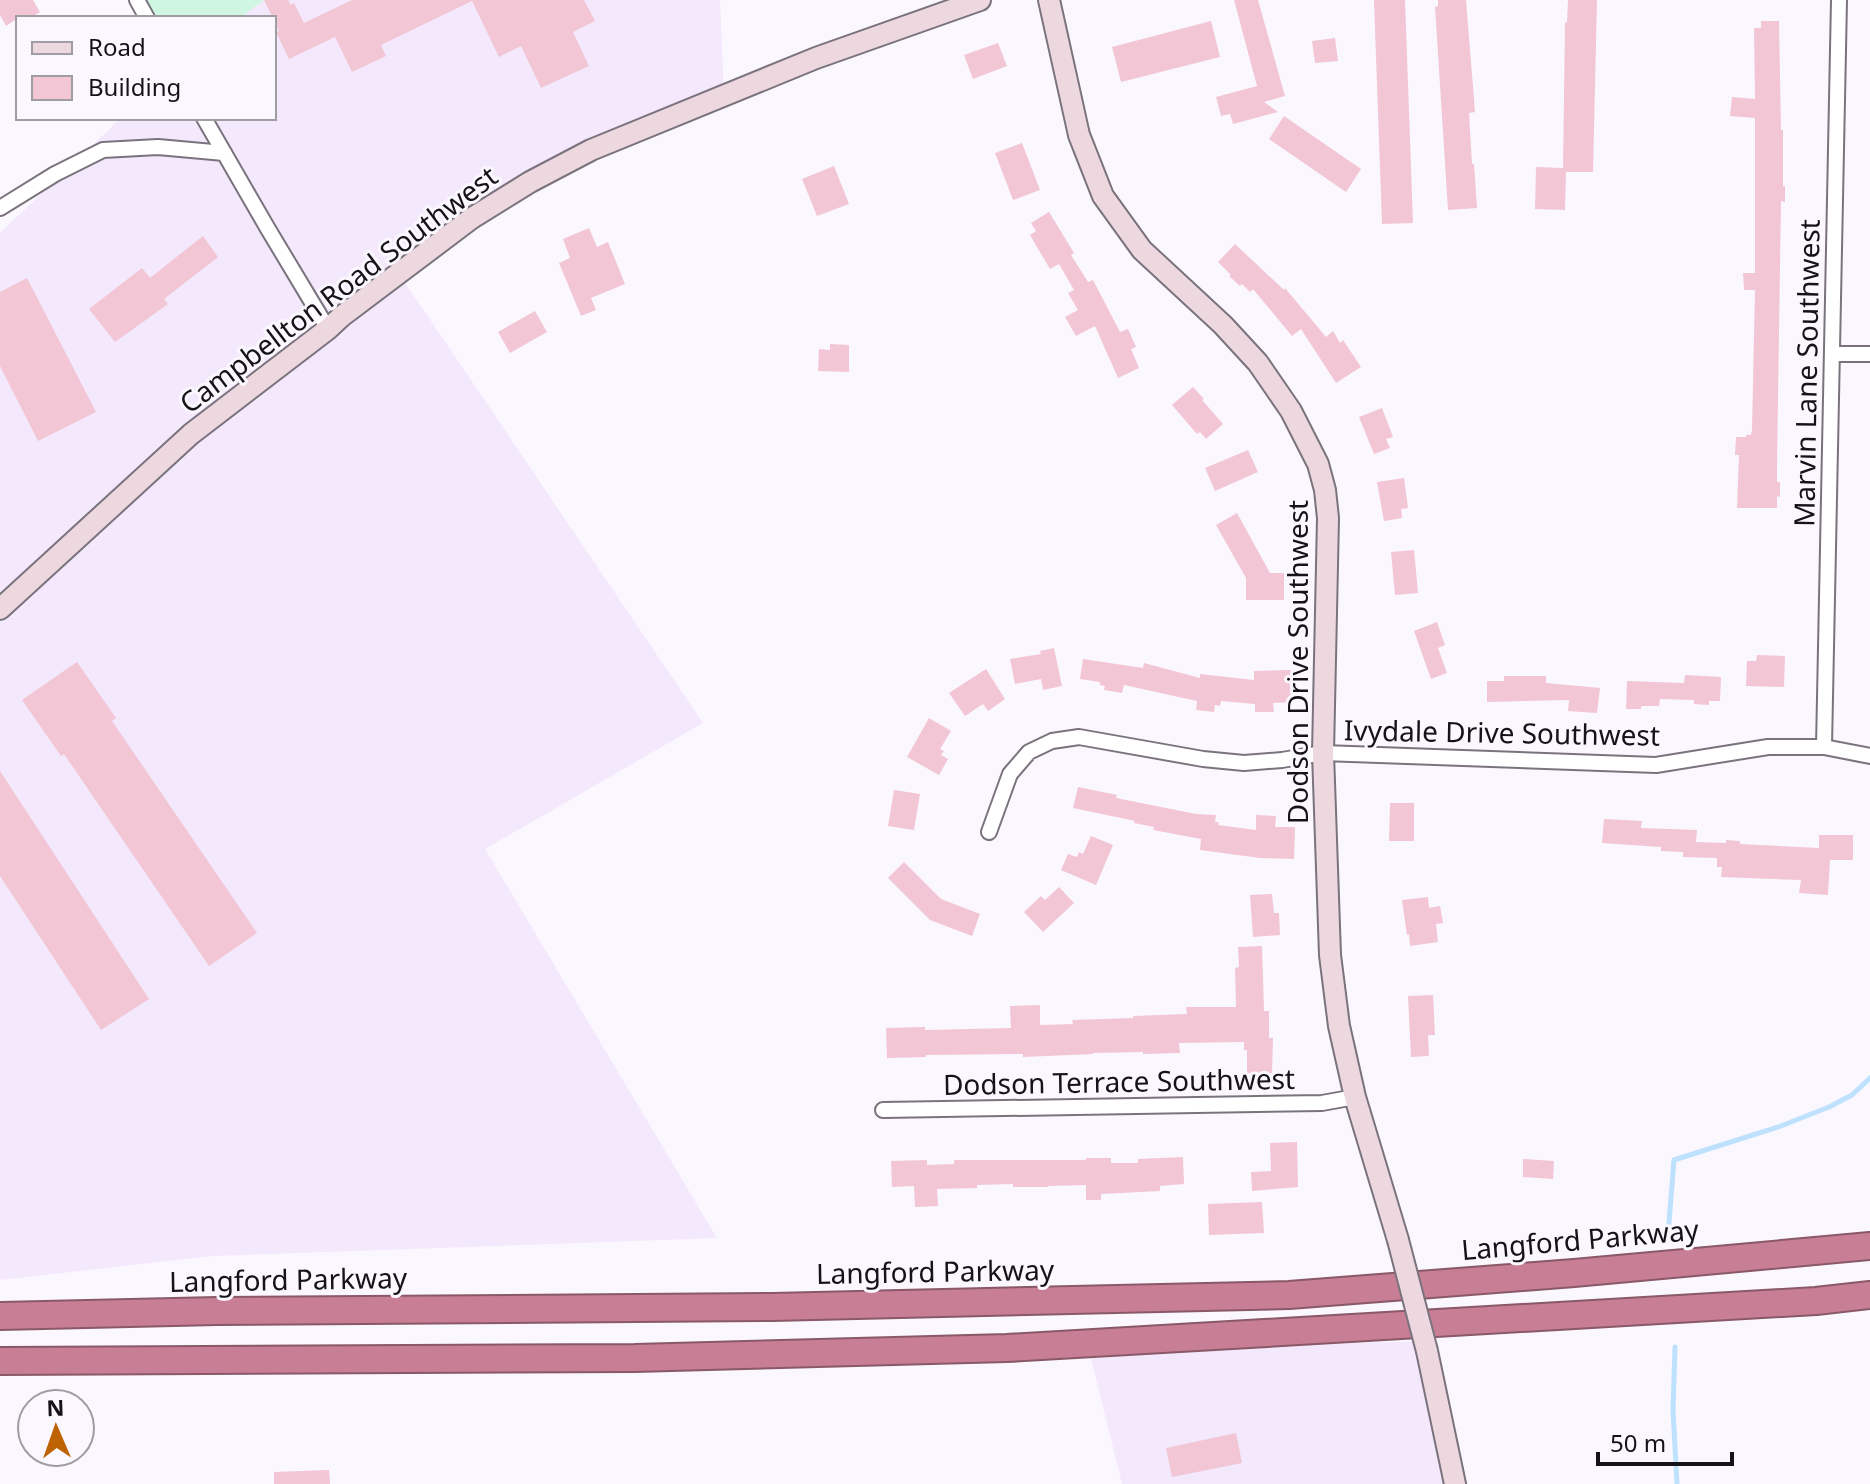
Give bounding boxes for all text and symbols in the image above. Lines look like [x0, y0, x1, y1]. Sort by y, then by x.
legend [16, 16, 276, 120]
text: Road [88, 30, 146, 63]
text: Building [88, 70, 181, 103]
street label: Campbellton Road Southwest [171, 157, 505, 421]
street label: Marvin Lane Southwest [1784, 219, 1828, 527]
street label: Dodson Drive Southwest [1278, 500, 1316, 824]
street label: Ivydale Drive Southwest [1344, 710, 1660, 754]
street label: Dodson Terrace Southwest [943, 1059, 1295, 1103]
street label: Langford Parkway [1460, 1210, 1701, 1268]
street label: Langford Parkway [816, 1250, 1055, 1292]
street label: Langford Parkway [169, 1258, 408, 1300]
north arrow [16, 1388, 96, 1468]
text: N [46, 1392, 65, 1422]
scale bar [1598, 1416, 1732, 1466]
text: 50 m [1610, 1426, 1666, 1459]

